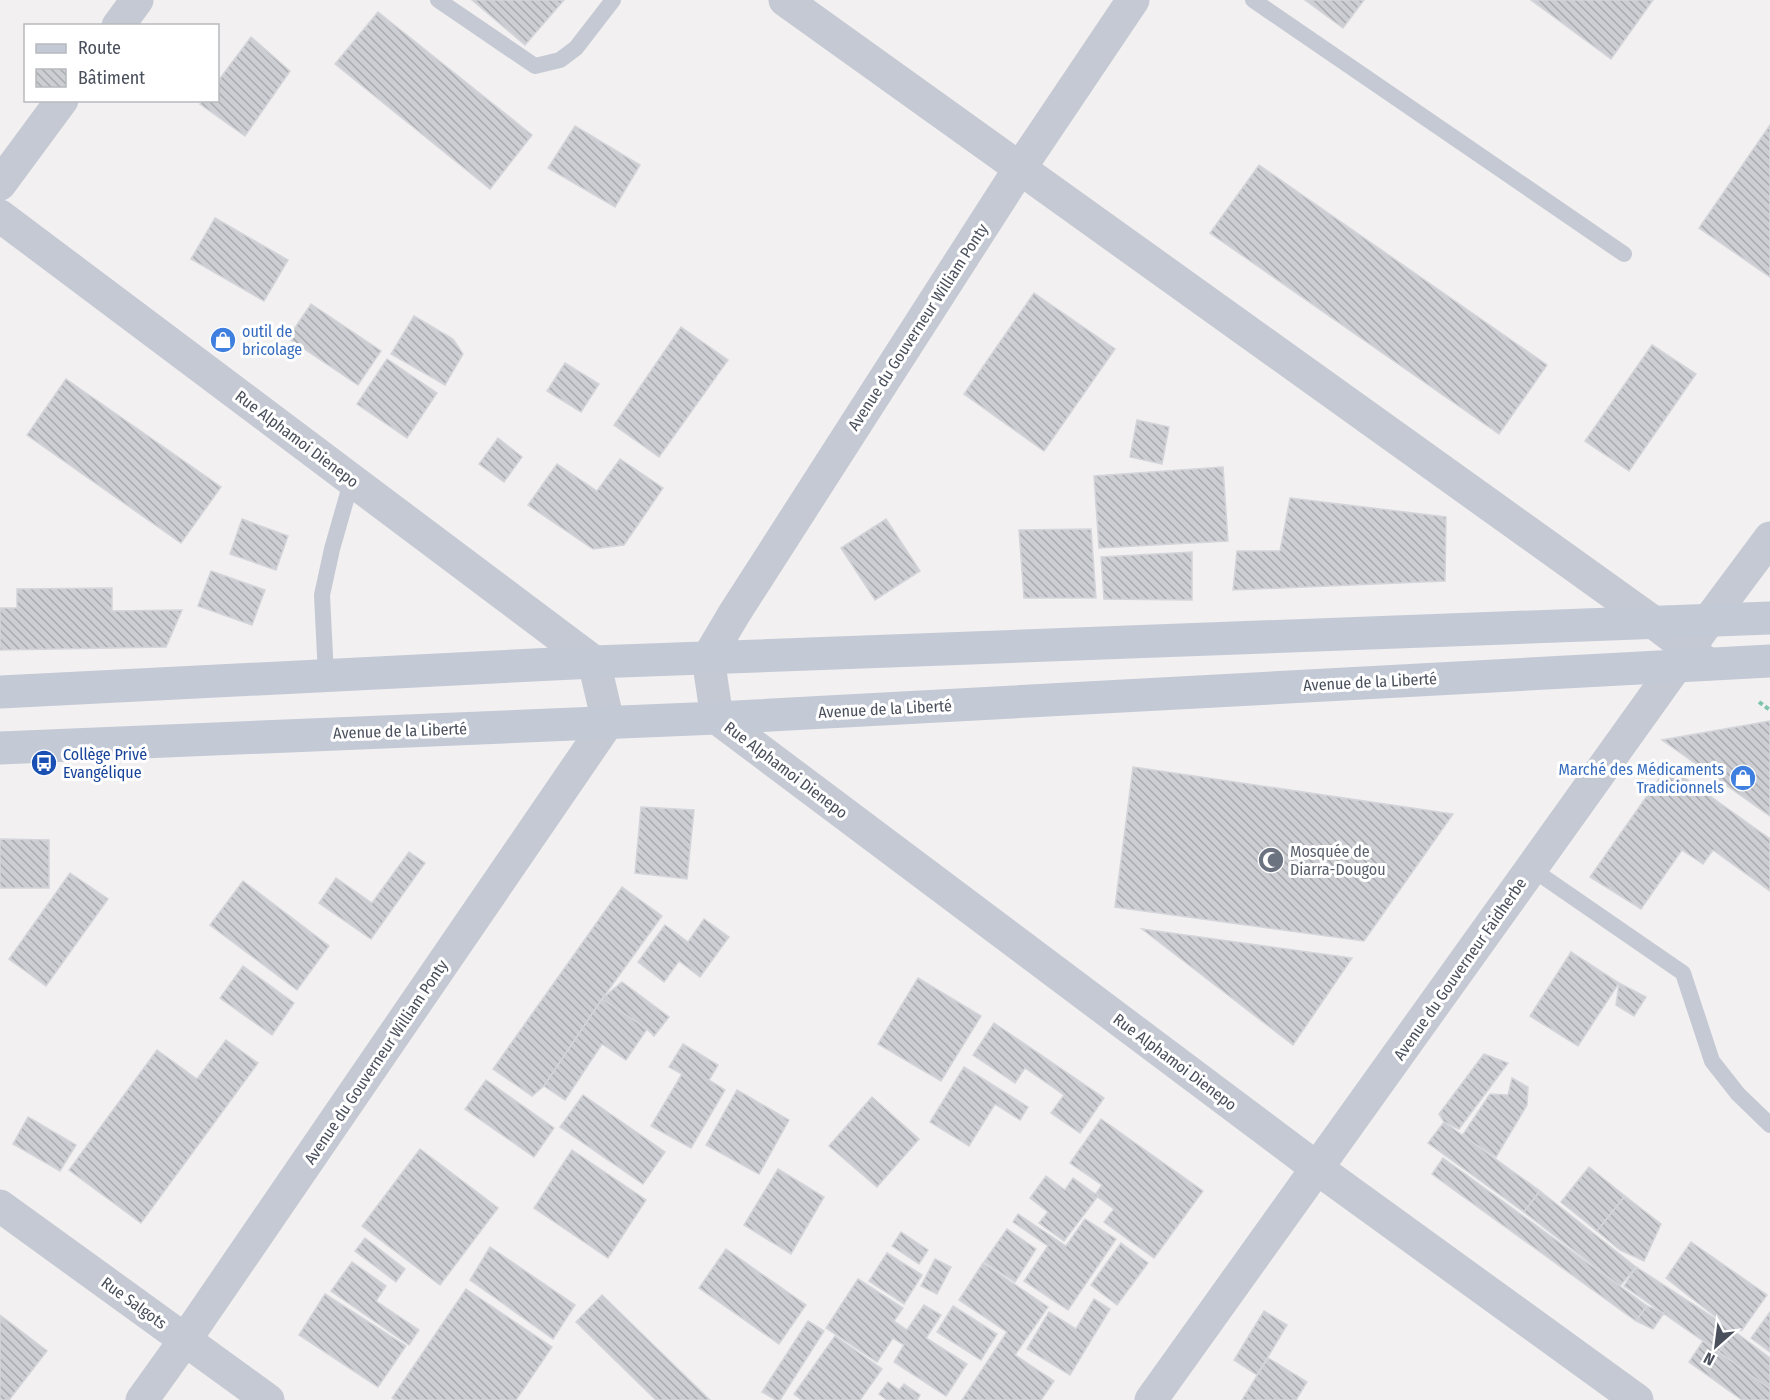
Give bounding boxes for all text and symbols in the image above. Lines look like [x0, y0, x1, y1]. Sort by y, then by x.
legend [24, 24, 219, 102]
text: Route [78, 37, 121, 59]
text: Bâtiment [78, 67, 145, 89]
street label: Avenue du Gouverneur William Ponty [844, 219, 992, 434]
place label: outil de bricolage [242, 322, 302, 359]
shop icon: outil de bricolage [208, 325, 238, 355]
street label: Rue Alphamoi Dienepo [232, 387, 362, 491]
street label: Avenue de la Liberté [1303, 669, 1437, 695]
street label: Avenue de la Liberté [818, 696, 952, 722]
street label: Rue Alphamoi Dienepo [721, 718, 851, 822]
street label: Avenue de la Liberté [333, 719, 467, 743]
place label: Collège Privé Evangélique [63, 745, 147, 782]
bus stop icon: Collège Privé Evangélique [29, 748, 59, 778]
place label: Marché des Médicaments Tradicionnels [1559, 760, 1724, 797]
shop icon: Marché des Médicaments Tradicionnels [1728, 763, 1758, 793]
place label: Mosquée de Diarra-Dougou [1290, 842, 1386, 879]
mosque icon: Mosquée de Diarra-Dougou [1256, 845, 1286, 875]
street label: Avenue du Gouverneur Faidherbe [1390, 874, 1530, 1064]
street label: Avenue du Gouverneur William Ponty [300, 955, 452, 1168]
street label: Rue Alphamoi Dienepo [1110, 1010, 1240, 1114]
street label: Rue Salgots [98, 1273, 171, 1333]
north arrow [1686, 1316, 1746, 1376]
text: N [1700, 1348, 1718, 1369]

